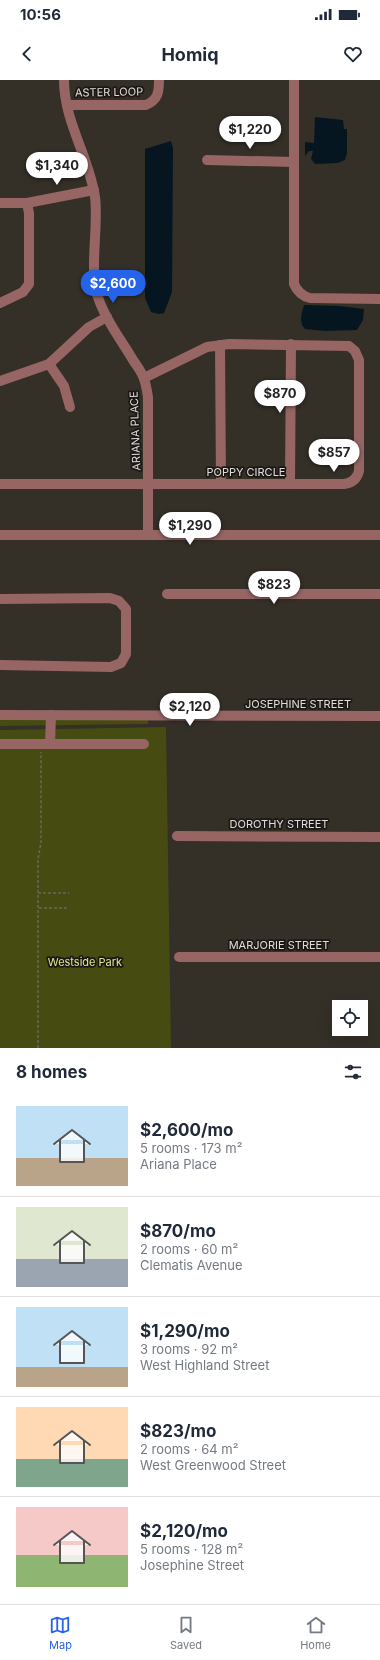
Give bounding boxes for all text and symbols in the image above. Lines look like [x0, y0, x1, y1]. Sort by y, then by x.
text: 10:56 [20, 5, 61, 24]
icon: back [16, 43, 38, 65]
icon: heart [342, 43, 364, 65]
text: Homiq [161, 44, 219, 65]
street label: ASTER LOOP [75, 84, 143, 100]
pin: $1,220 [217, 116, 283, 150]
text: $1,220 [228, 121, 272, 137]
pin: $1,340 [24, 152, 90, 186]
text: $1,340 [35, 157, 79, 173]
pin: $2,600 [80, 270, 146, 304]
text: $2,600 [90, 275, 136, 291]
pin: $870 [256, 380, 304, 414]
text: $870 [263, 385, 297, 401]
street label: ARIANA PLACE [127, 391, 143, 471]
pin: $857 [310, 439, 358, 473]
text: $857 [318, 444, 350, 460]
street label: POPPY CIRCLE [207, 465, 285, 479]
pin: $1,290 [157, 512, 223, 546]
text: $1,290 [168, 517, 212, 533]
pin: $823 [250, 571, 298, 605]
text: $823 [257, 576, 291, 592]
pin: $2,120 [157, 693, 223, 727]
street label: JOSEPHINE STREET [245, 697, 351, 711]
text: $2,120 [169, 698, 211, 714]
street label: DOROTHY STREET [230, 817, 328, 831]
street label: MARJORIE STREET [229, 938, 329, 952]
park label: Westside Park [48, 955, 122, 969]
map controls [332, 1000, 368, 1036]
button: locate [332, 1000, 368, 1036]
icon: filters [342, 1061, 364, 1083]
text: 8 homes [16, 1062, 87, 1082]
text: $2,600/mo [140, 1120, 234, 1140]
icon: home [48, 1122, 96, 1170]
text: 5 rooms · 173 m² [140, 1140, 242, 1156]
text: Ariana Place [140, 1156, 217, 1172]
text: $870/mo [140, 1221, 216, 1241]
icon: home [48, 1223, 96, 1271]
text: 2 rooms · 60 m² [140, 1241, 238, 1257]
text: Clematis Avenue [140, 1257, 243, 1273]
text: $1,290/mo [140, 1321, 230, 1341]
icon: home [48, 1323, 96, 1371]
text: 3 rooms · 92 m² [140, 1341, 238, 1357]
text: West Highland Street [140, 1357, 269, 1373]
text: $823/mo [140, 1421, 216, 1441]
icon: home [48, 1423, 96, 1471]
text: 2 rooms · 64 m² [140, 1441, 238, 1457]
text: West Greenwood Street [140, 1457, 286, 1473]
text: $2,120/mo [140, 1521, 228, 1541]
icon: home [48, 1523, 96, 1571]
text: 5 rooms · 128 m² [140, 1541, 243, 1557]
text: Josephine Street [140, 1557, 244, 1573]
tab: Map [49, 1614, 72, 1652]
tab: Saved [170, 1614, 202, 1652]
tab: Home [300, 1614, 331, 1652]

